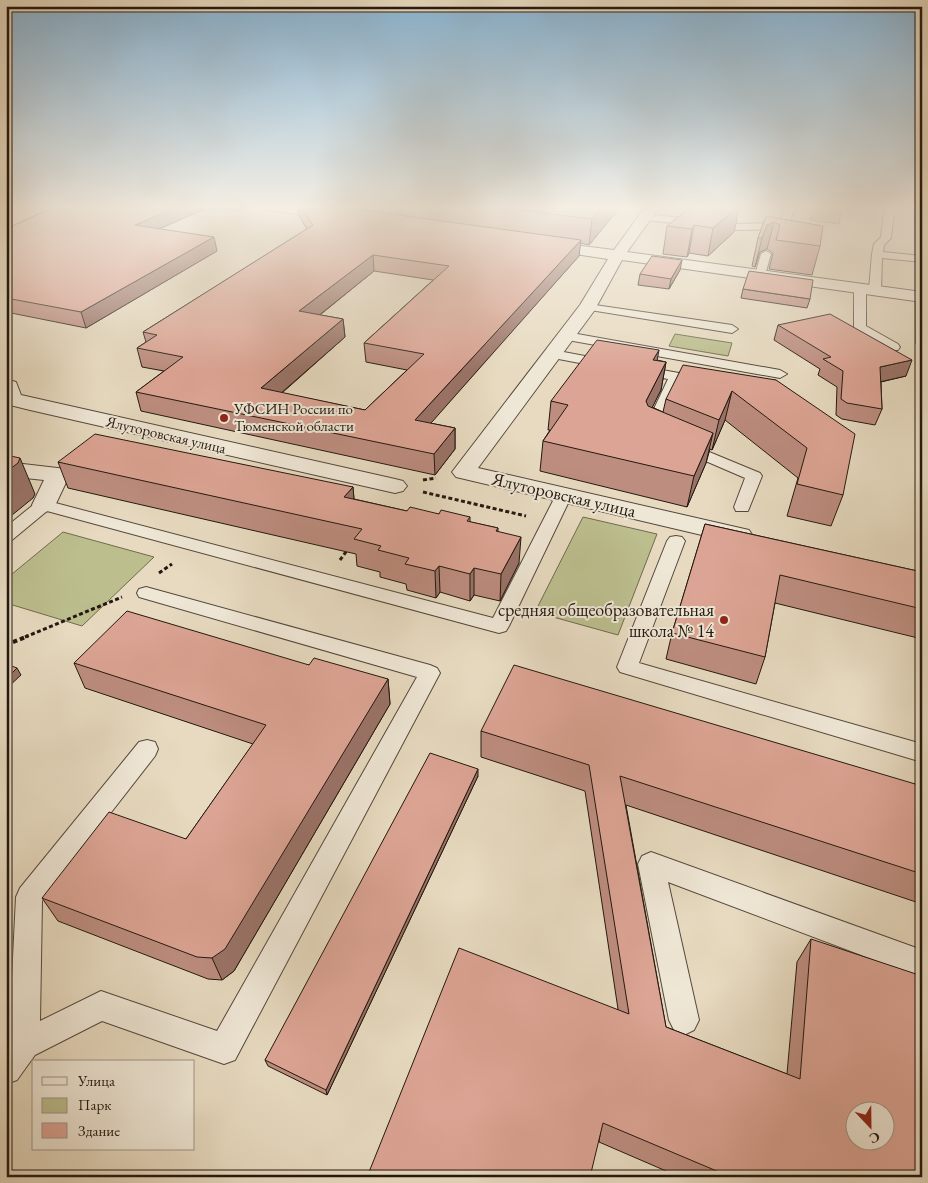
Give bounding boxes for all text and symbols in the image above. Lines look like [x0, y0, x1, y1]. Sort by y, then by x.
place label: УФСИН России по Тюменской области [233, 399, 354, 435]
street label: Ялуторовская улица [103, 411, 228, 458]
marker: УФСИН России по Тюменской области [218, 412, 230, 424]
street label: Ялуторовская улица [489, 467, 639, 522]
place label: средняя общеобразовательная школа № 14 [498, 598, 714, 642]
marker: средняя общеобразовательная школа № 14 [718, 614, 730, 626]
legend [32, 1060, 195, 1150]
text: Улица [77, 1071, 115, 1090]
text: Парк [78, 1095, 111, 1114]
north arrow [846, 1100, 896, 1150]
text: Здание [78, 1121, 120, 1140]
text: С [867, 1128, 883, 1148]

